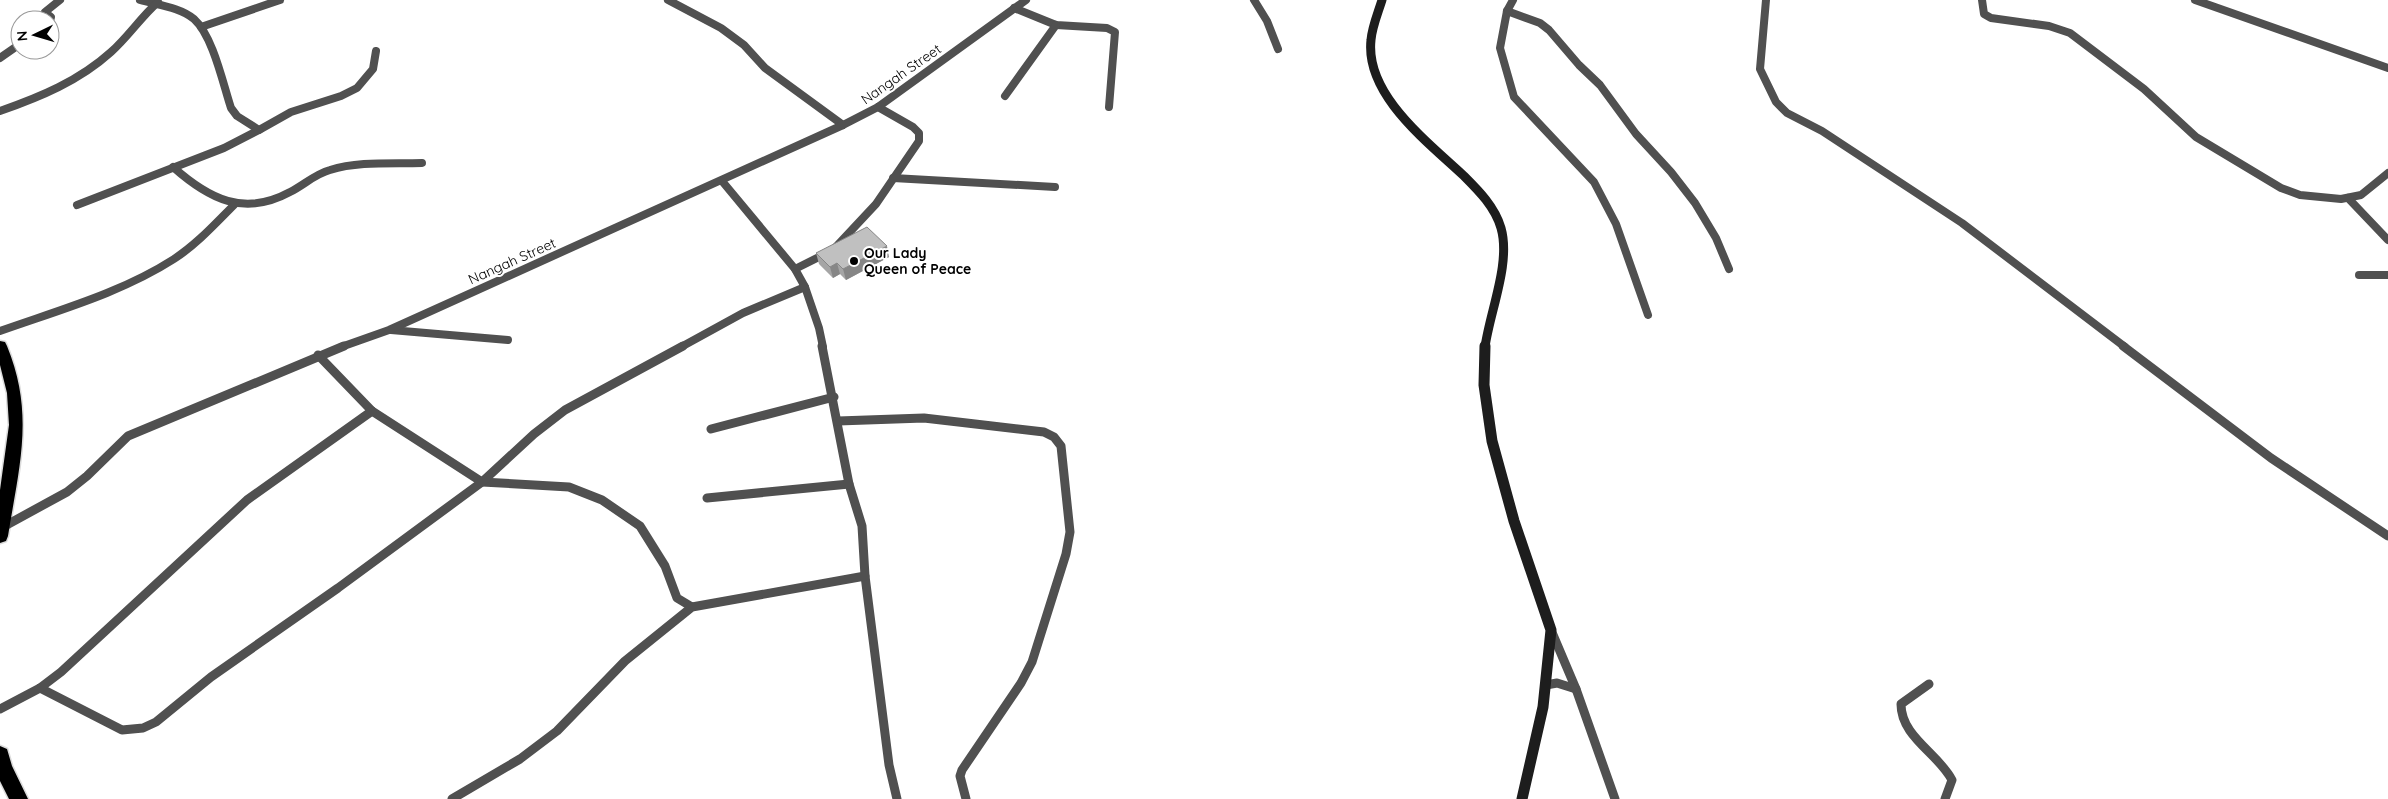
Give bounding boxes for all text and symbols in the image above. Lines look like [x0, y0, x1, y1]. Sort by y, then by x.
north arrow [10, 10, 60, 60]
text: N [13, 30, 31, 42]
street label: Nangah Street [857, 40, 945, 108]
street label: Nangah Street [465, 234, 559, 288]
place label: Our Lady Queen of Peace [864, 244, 971, 278]
marker: Our Lady Queen of Peace [848, 255, 860, 267]

